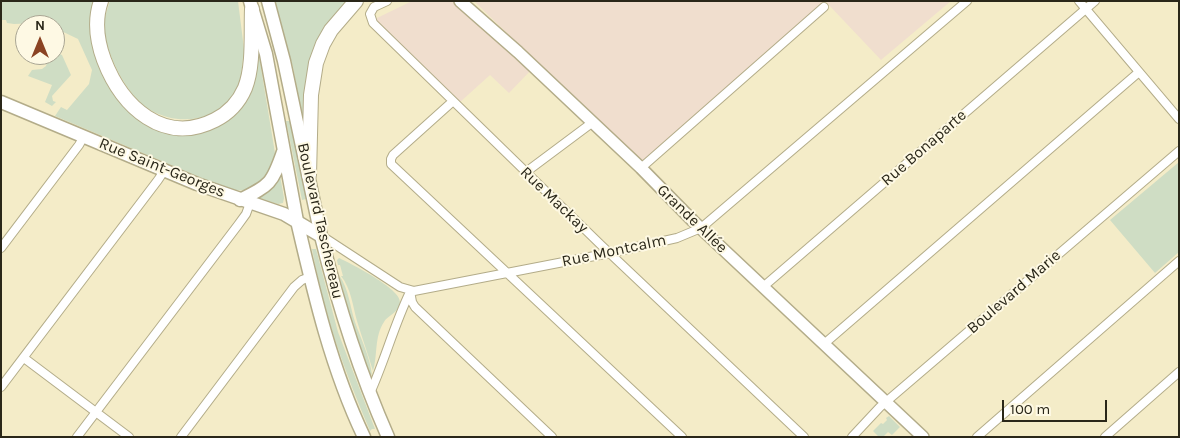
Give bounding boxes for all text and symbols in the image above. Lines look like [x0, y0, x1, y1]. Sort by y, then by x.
north arrow [15, 15, 65, 65]
text: N [35, 17, 45, 34]
street label: Rue Bonaparte [877, 106, 971, 190]
street label: Rue Saint-Georges [96, 134, 228, 202]
street label: Boulevard Taschereau [293, 141, 347, 301]
street label: Rue Mackay [516, 163, 592, 237]
street label: Grande Allée [653, 181, 731, 257]
street label: Rue Montcalm [560, 231, 668, 271]
street label: Boulevard Marie [963, 246, 1065, 338]
scale bar [1005, 390, 1110, 422]
text: 100 m [1010, 400, 1050, 418]

